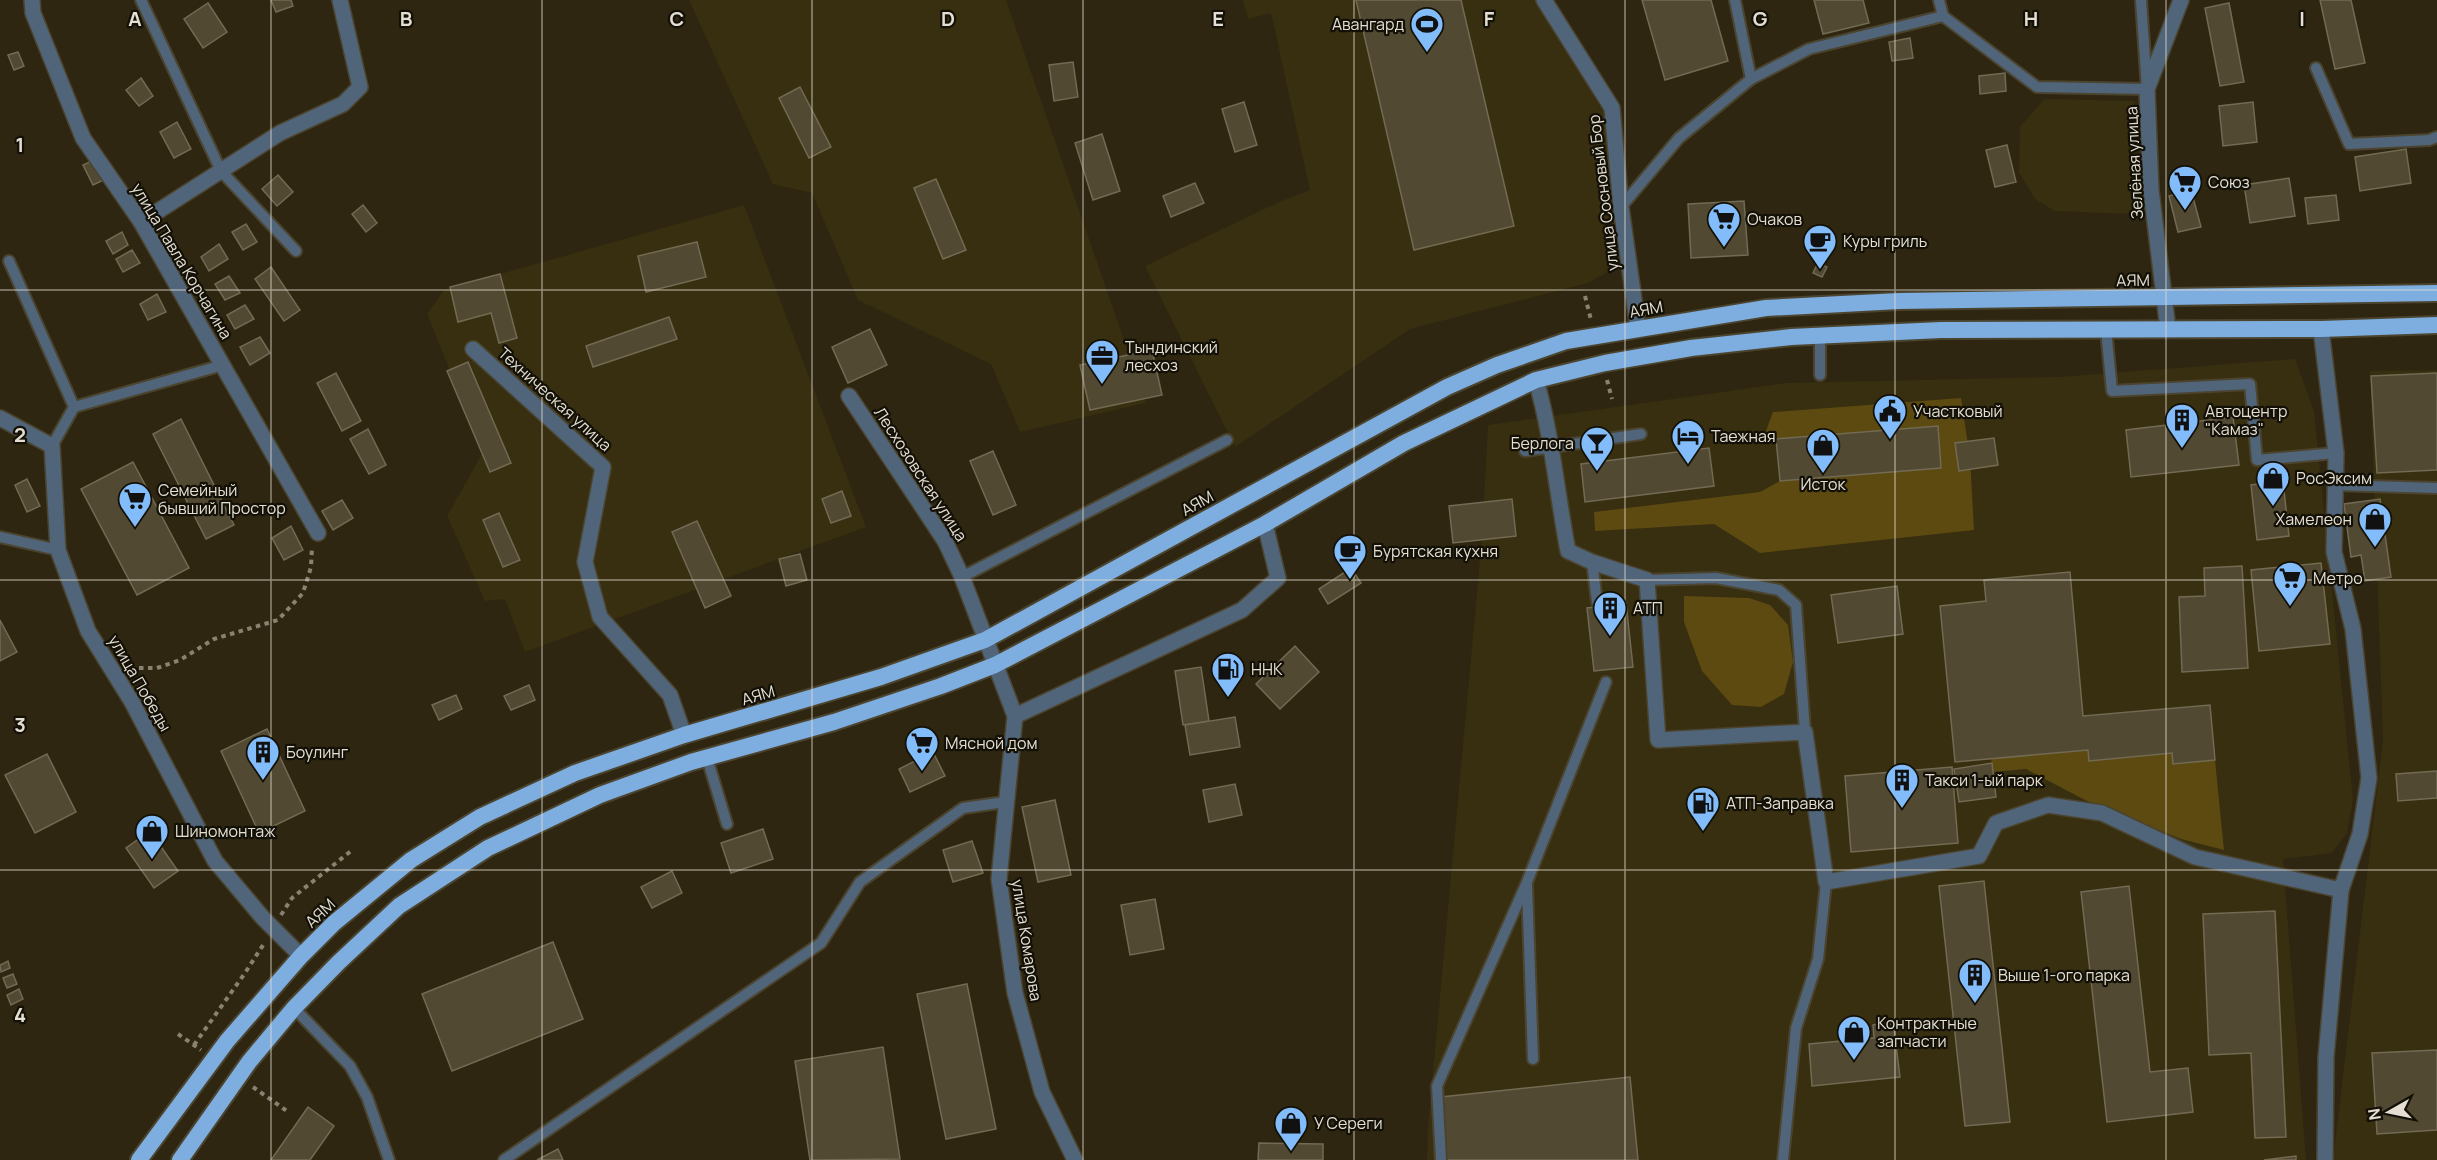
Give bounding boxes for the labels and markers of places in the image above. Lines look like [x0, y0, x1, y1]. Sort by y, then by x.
sports icon: Авангард [1409, 6, 1445, 53]
place label: Авангард [1332, 13, 1404, 35]
supermarket icon: Союз [2167, 164, 2203, 211]
place label: Союз [2208, 171, 2250, 193]
supermarket icon: Очаков [1706, 201, 1742, 248]
place label: Очаков [1747, 208, 1802, 230]
cafe icon: Куры гриль [1802, 223, 1838, 270]
place label: Куры гриль [1843, 230, 1927, 252]
place label: Тындинский лесхоз [1125, 336, 1218, 376]
office icon: Тындинский лесхоз [1084, 338, 1120, 385]
public building icon: Участковый [1872, 393, 1908, 440]
place label: Участковый [1913, 400, 2003, 422]
place label: Автоцентр "Камаз" [2205, 400, 2287, 440]
building icon: Автоцентр "Камаз" [2164, 402, 2200, 449]
hotel icon: Таежная [1670, 418, 1706, 465]
bar icon: Берлога [1579, 425, 1615, 472]
place label: Таежная [1711, 425, 1776, 447]
shop icon: Исток [1805, 427, 1841, 474]
place label: Берлога [1511, 432, 1574, 454]
shop icon: РосЭксим [2255, 460, 2291, 507]
place label: РосЭксим [2296, 467, 2372, 489]
place label: Исток [1801, 473, 1847, 495]
place label: Семейный бывший Простор [158, 479, 286, 519]
supermarket icon: Семейный бывший Простор [117, 481, 153, 528]
shop icon: Хамелеон [2357, 501, 2393, 548]
place label: Хамелеон [2276, 508, 2352, 530]
cafe icon: Бурятская кухня [1332, 533, 1368, 580]
place label: Бурятская кухня [1373, 540, 1498, 562]
supermarket icon: Метро [2272, 560, 2308, 607]
place label: Метро [2313, 567, 2363, 589]
building icon: АТП [1592, 590, 1628, 637]
place label: АТП [1633, 597, 1663, 619]
fuel station icon: ННК [1210, 651, 1246, 698]
place label: ННК [1251, 658, 1283, 680]
supermarket icon: Мясной дом [904, 725, 940, 772]
place label: Мясной дом [945, 732, 1037, 754]
building icon: Боулинг [245, 734, 281, 781]
place label: Боулинг [286, 741, 349, 763]
building icon: Такси 1-ый парк [1884, 762, 1920, 809]
place label: Такси 1-ый парк [1925, 769, 2044, 791]
fuel station icon: АТП-Заправка [1685, 785, 1721, 832]
place label: АТП-Заправка [1726, 792, 1834, 814]
shop icon: Шиномонтаж [134, 813, 170, 860]
place label: Шиномонтаж [175, 820, 276, 842]
building icon: Выше 1-ого парка [1957, 957, 1993, 1004]
place label: Выше 1-ого парка [1998, 964, 2130, 986]
place label: Контрактные запчасти [1877, 1012, 1977, 1052]
shop icon: Контрактные запчасти [1836, 1014, 1872, 1061]
shop icon: У Сереги [1273, 1105, 1309, 1152]
place label: У Сереги [1314, 1112, 1383, 1134]

